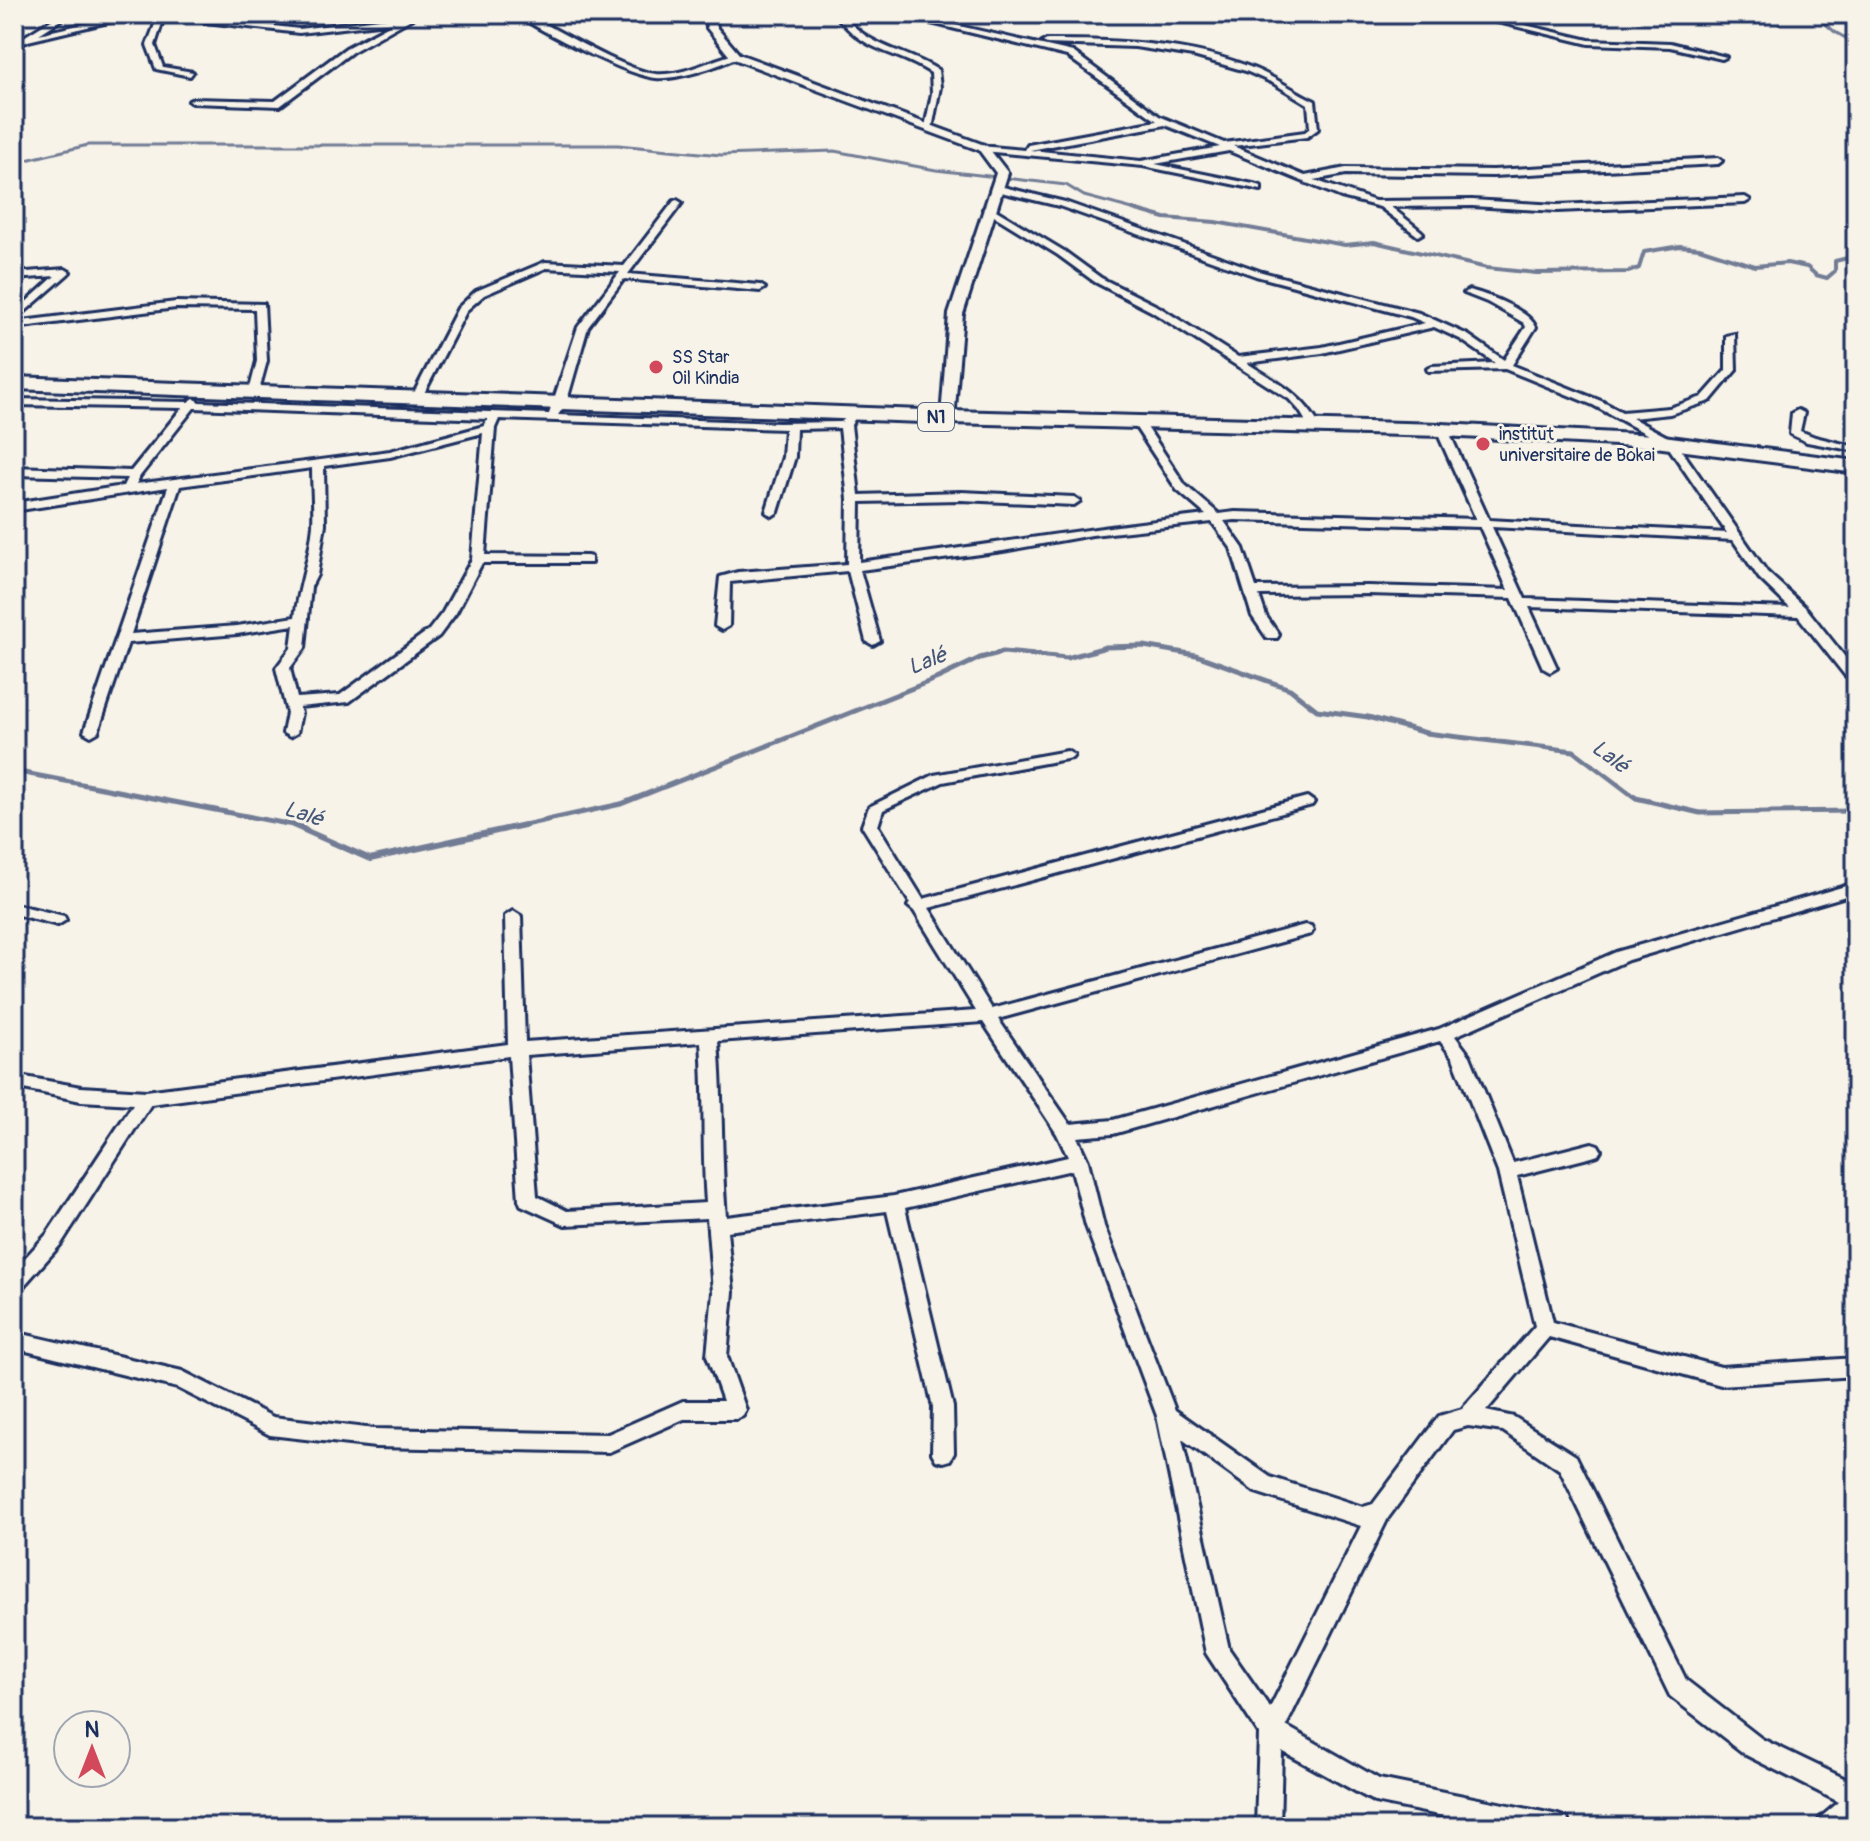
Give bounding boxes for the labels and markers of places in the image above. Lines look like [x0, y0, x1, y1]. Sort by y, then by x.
place label: SS Star Oil Kindia [672, 346, 739, 390]
marker: SS Star Oil Kindia [647, 358, 665, 376]
place label: institut universitaire de Bokai [1499, 423, 1655, 467]
marker: institut universitaire de Bokai [1474, 435, 1492, 453]

